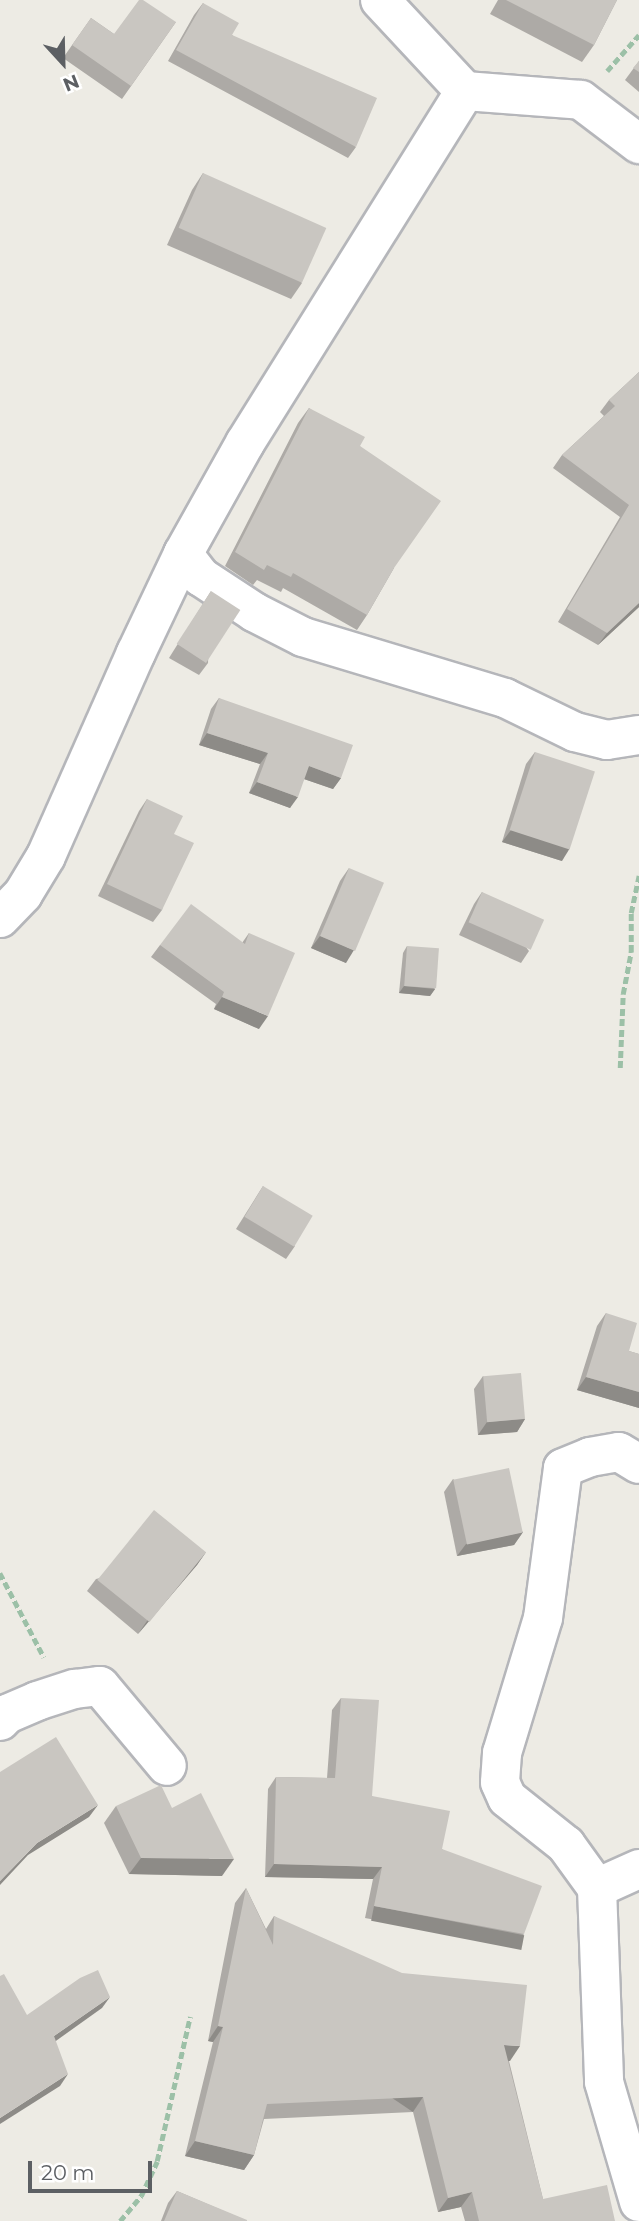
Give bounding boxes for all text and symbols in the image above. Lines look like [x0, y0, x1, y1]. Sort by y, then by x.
north arrow [28, 28, 98, 98]
text: N [60, 69, 82, 96]
scale bar [32, 2148, 156, 2192]
text: 20 m [41, 2160, 95, 2185]

